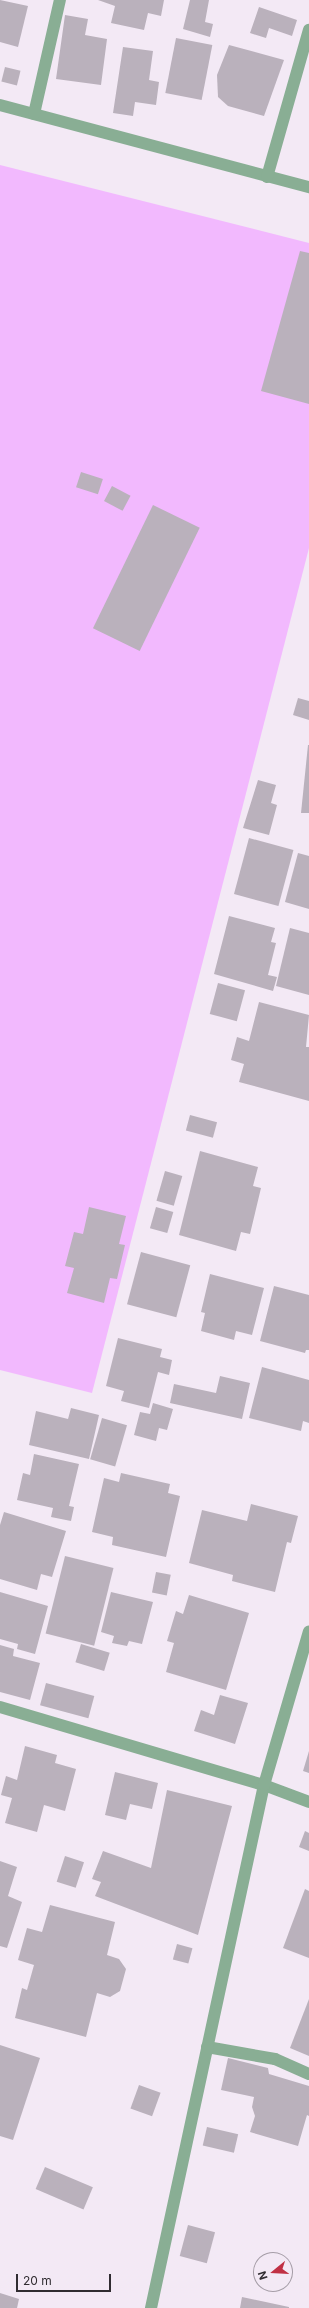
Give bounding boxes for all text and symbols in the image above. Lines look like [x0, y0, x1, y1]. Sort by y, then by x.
north arrow [253, 2252, 293, 2292]
scale bar [18, 2266, 113, 2292]
text: N [255, 2269, 270, 2282]
text: 20 m [23, 2273, 52, 2288]

